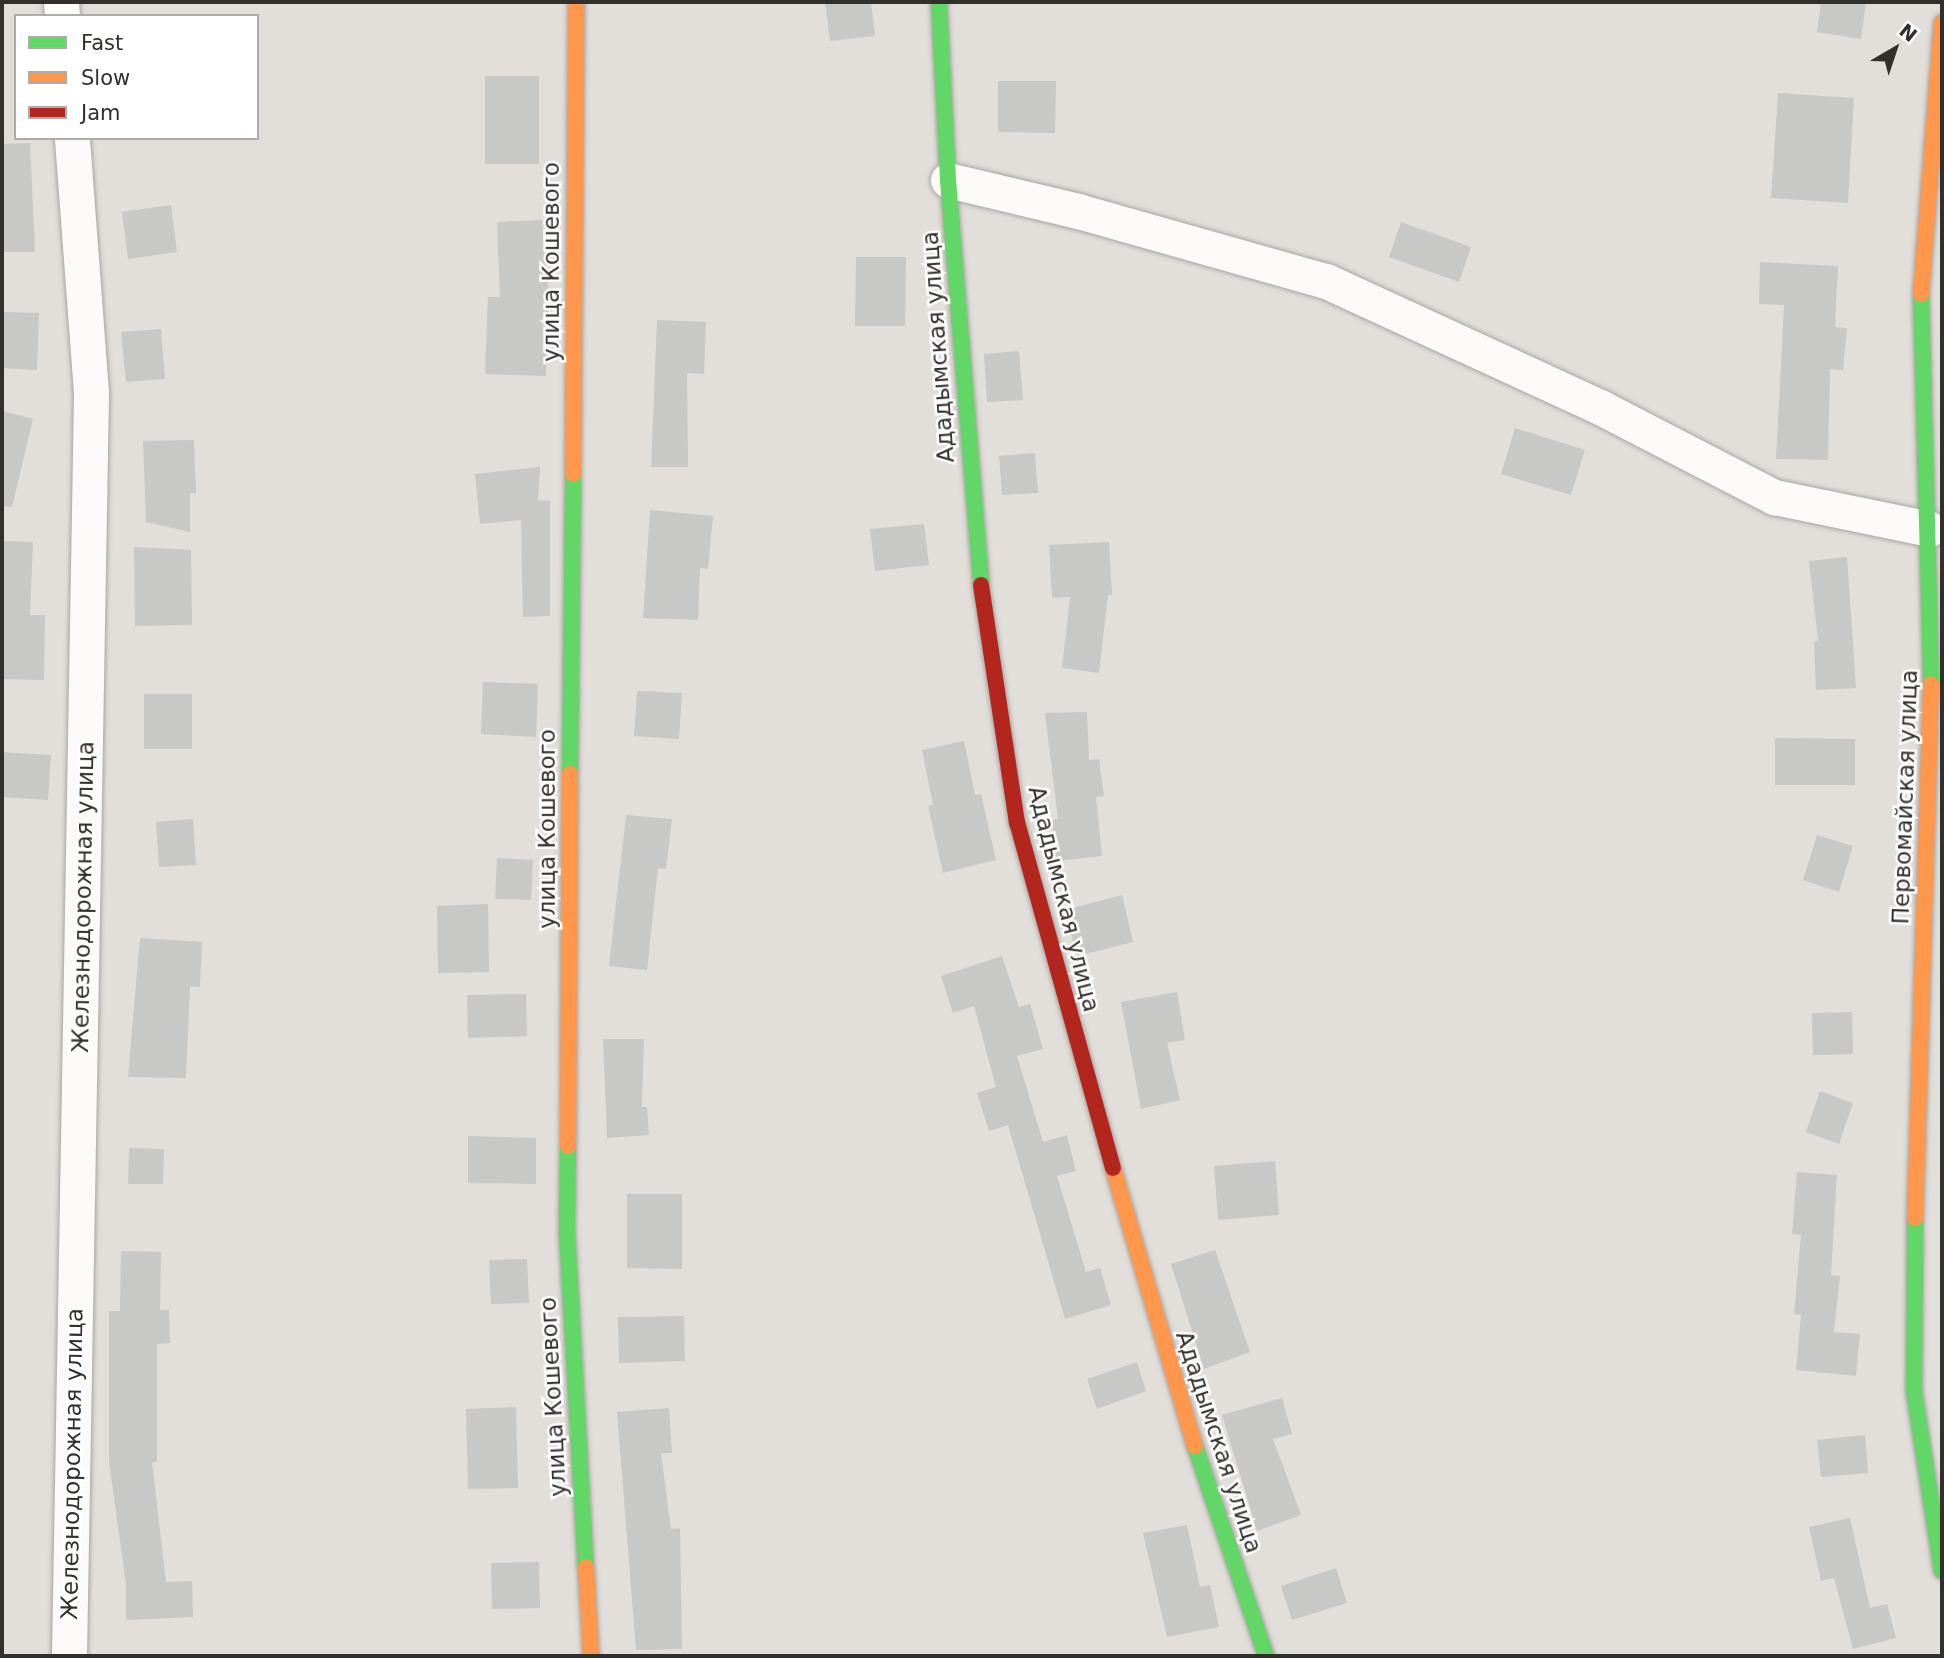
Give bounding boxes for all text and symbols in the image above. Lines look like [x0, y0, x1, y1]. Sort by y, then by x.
legend [14, 14, 259, 140]
north arrow [1860, 14, 1930, 84]
text: N [1895, 19, 1921, 46]
text: Fast [81, 31, 123, 55]
text: Slow [81, 66, 130, 90]
text: Jam [81, 101, 121, 125]
street label: улица Кошевого [537, 162, 565, 362]
street label: Ададымская улица [916, 230, 960, 464]
street label: Первомайская улица [1887, 669, 1923, 925]
street label: улица Кошевого [533, 729, 561, 929]
street label: Железнодорожная улица [66, 741, 100, 1053]
street label: Ададымская улица [1023, 783, 1105, 1015]
street label: улица Кошевого [534, 1297, 572, 1497]
street label: Железнодорожная улица [55, 1308, 89, 1620]
street label: Ададымская улица [1170, 1327, 1268, 1557]

